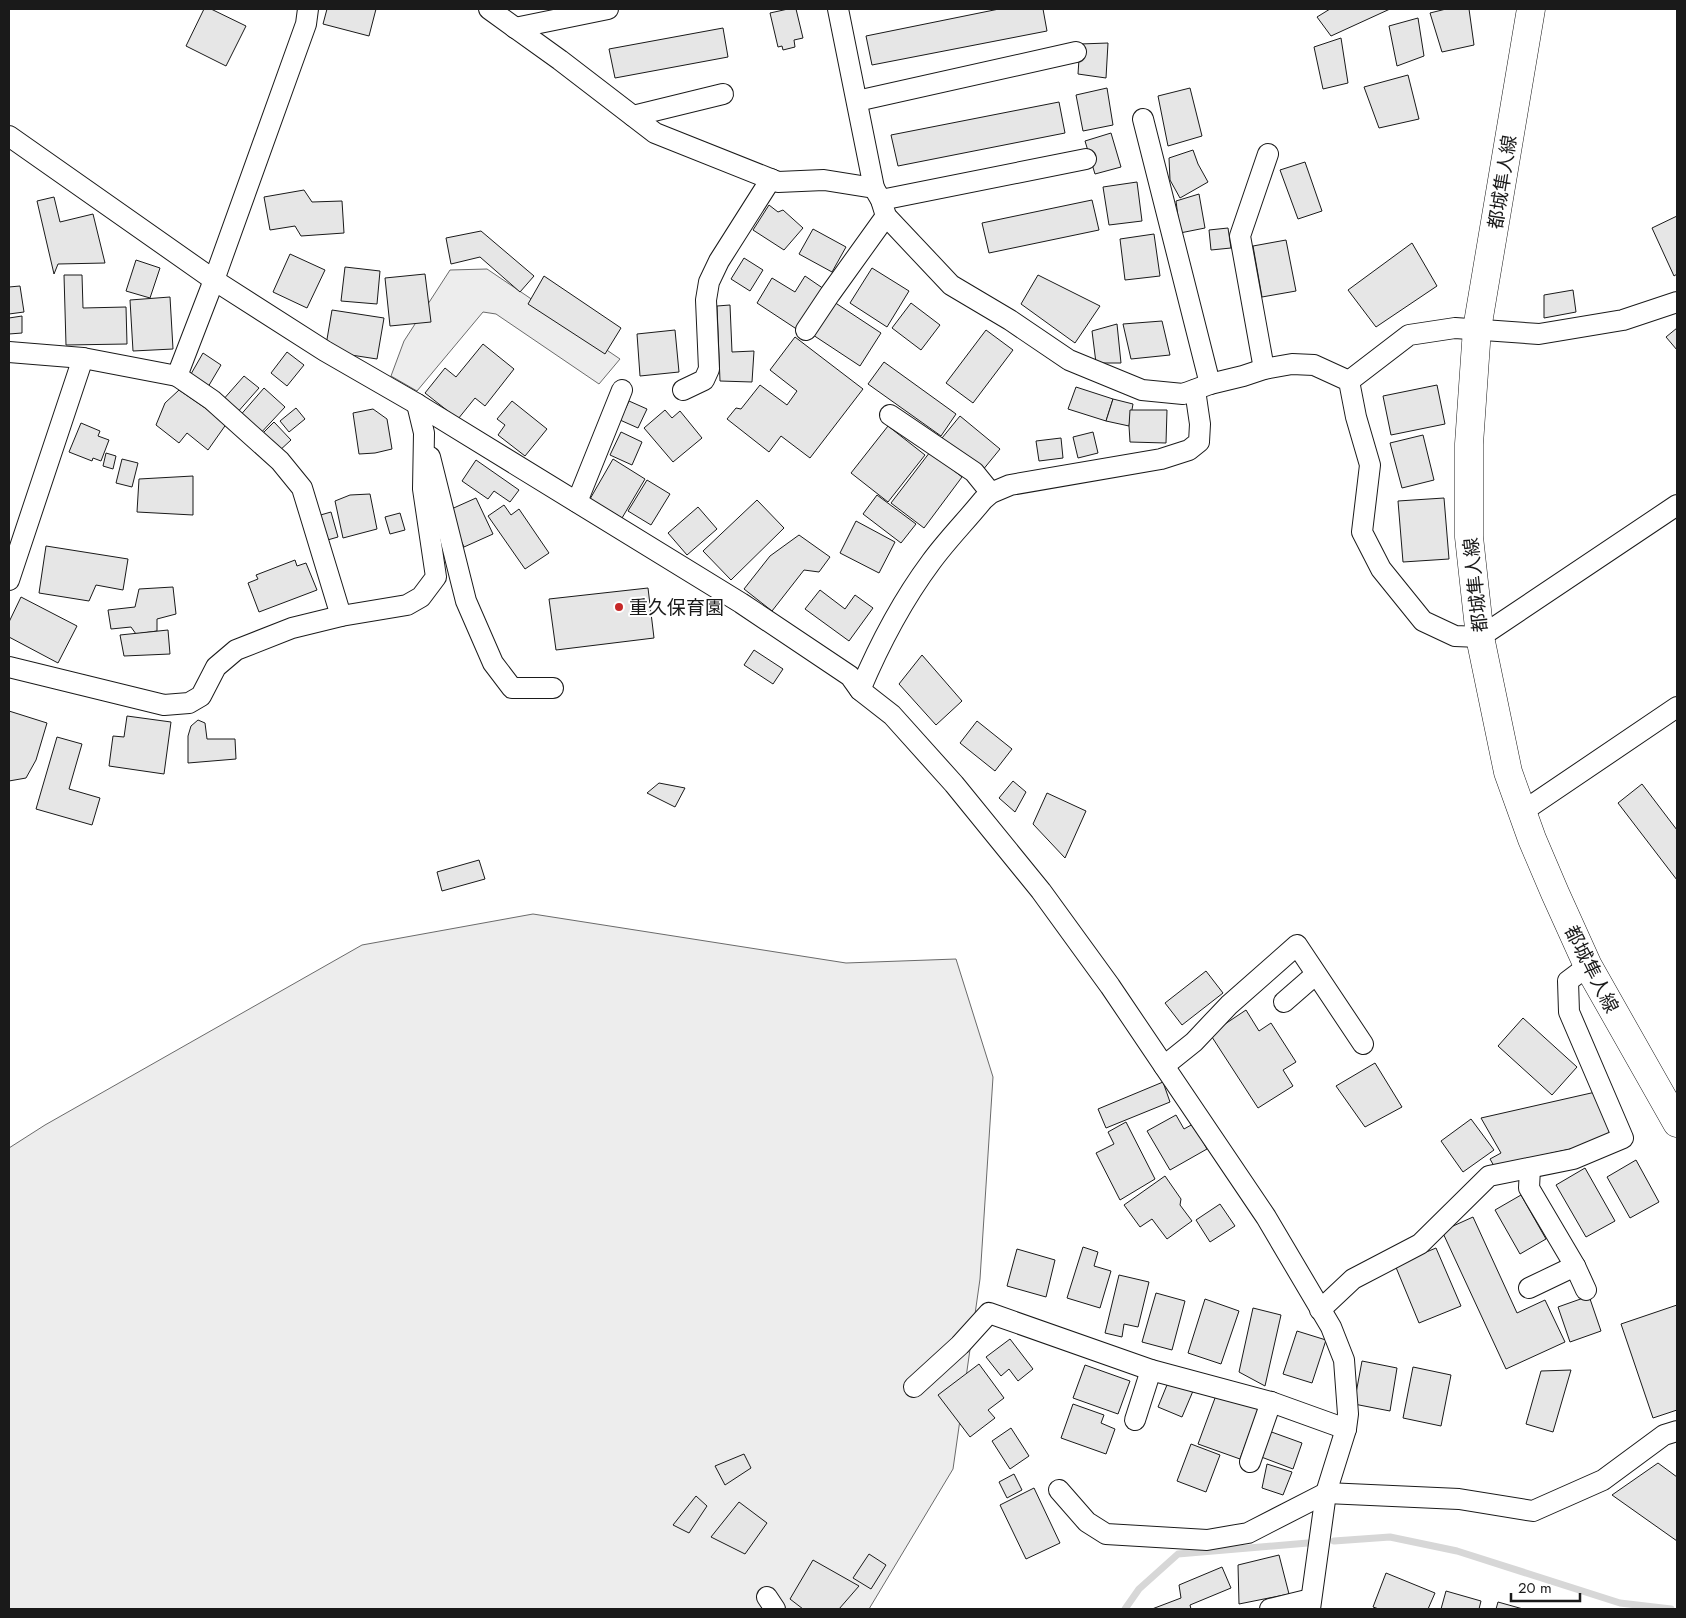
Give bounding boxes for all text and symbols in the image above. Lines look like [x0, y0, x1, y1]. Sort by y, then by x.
street label: 都城隼人線 [1482, 133, 1523, 231]
street label: 都城隼人線 [1457, 536, 1494, 634]
place label: 重久保育園 [629, 594, 724, 621]
marker: 重久保育園 [613, 601, 625, 613]
street label: 都城隼人線 [1558, 921, 1625, 1018]
scale bar [1511, 1570, 1580, 1602]
text: 20 m [1518, 1577, 1552, 1599]

